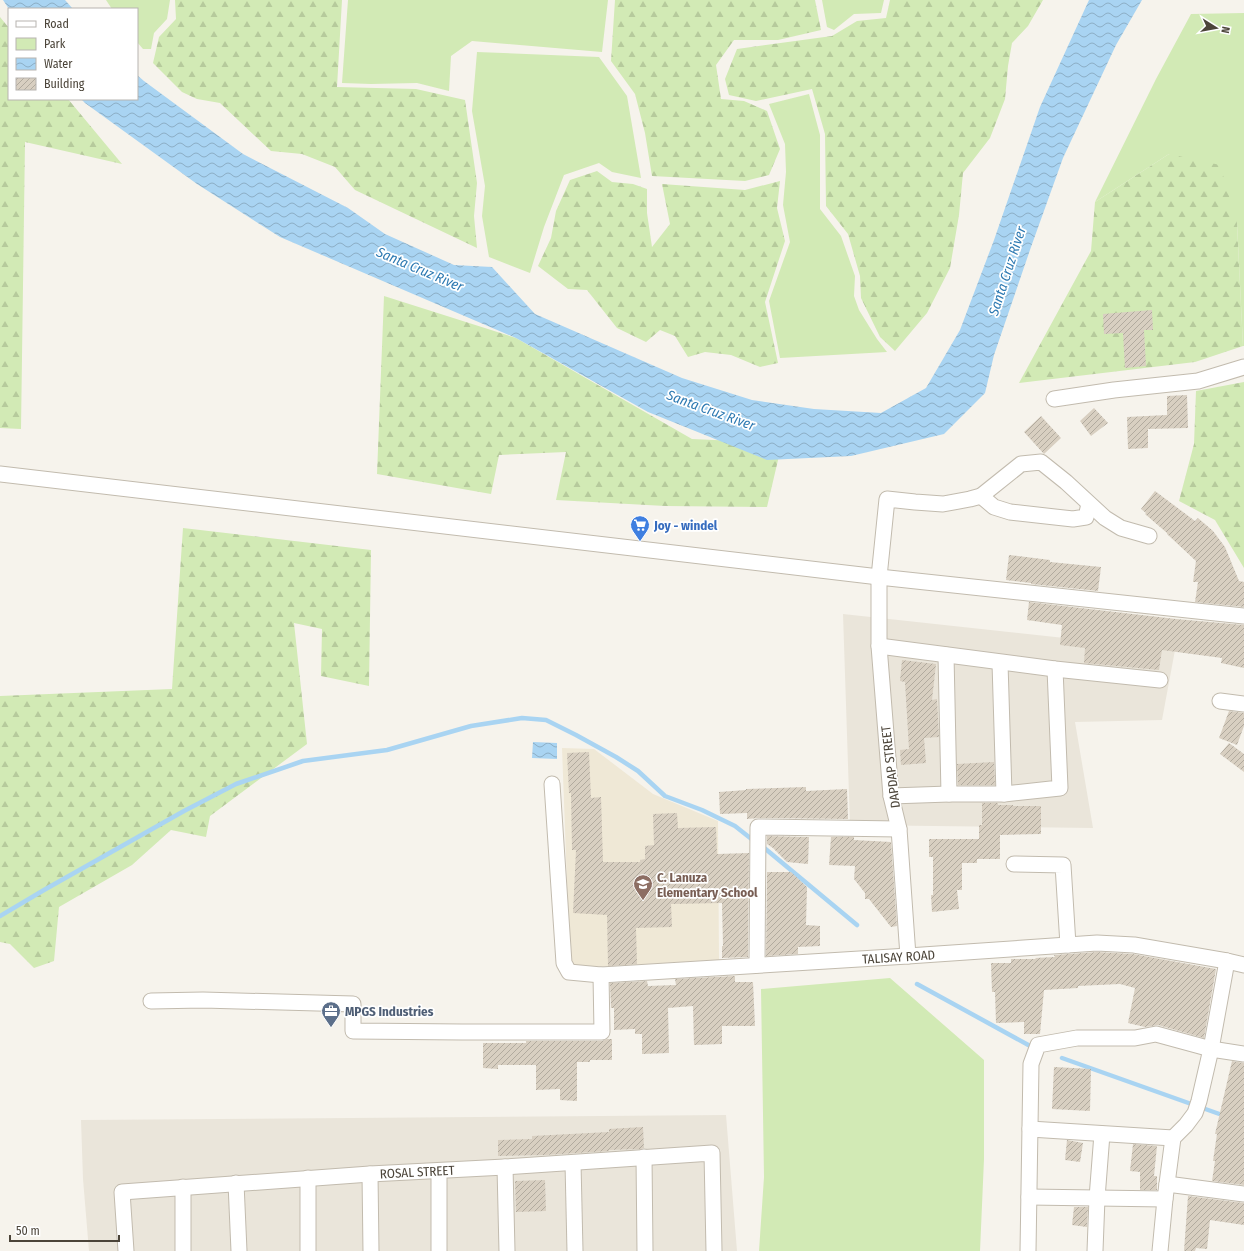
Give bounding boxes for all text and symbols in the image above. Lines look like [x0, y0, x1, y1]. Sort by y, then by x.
legend [8, 8, 138, 100]
north arrow [1196, 8, 1236, 48]
text: Road [44, 17, 69, 31]
text: N [1218, 25, 1232, 34]
text: Park [44, 37, 66, 51]
text: Water [44, 57, 73, 71]
text: Building [44, 77, 85, 91]
water label: Santa Cruz River [985, 223, 1030, 319]
water label: Santa Cruz River [373, 243, 467, 296]
water label: Santa Cruz River [663, 386, 758, 435]
supermarket icon: Joy - windel [629, 514, 651, 542]
place label: Joy - windel [653, 518, 718, 533]
street label: DAPDAP STREET [878, 725, 903, 809]
place label: C. Lanuza Elementary School [657, 870, 758, 900]
school or university icon: C. Lanuza Elementary School [632, 873, 654, 901]
street label: TALISAY ROAD [862, 947, 936, 967]
office icon: MPGS Industries [320, 1000, 342, 1028]
place label: MPGS Industries [345, 1004, 434, 1019]
street label: ROSAL STREET [379, 1163, 455, 1181]
scale bar [10, 1217, 119, 1243]
text: 50 m [16, 1224, 40, 1238]

